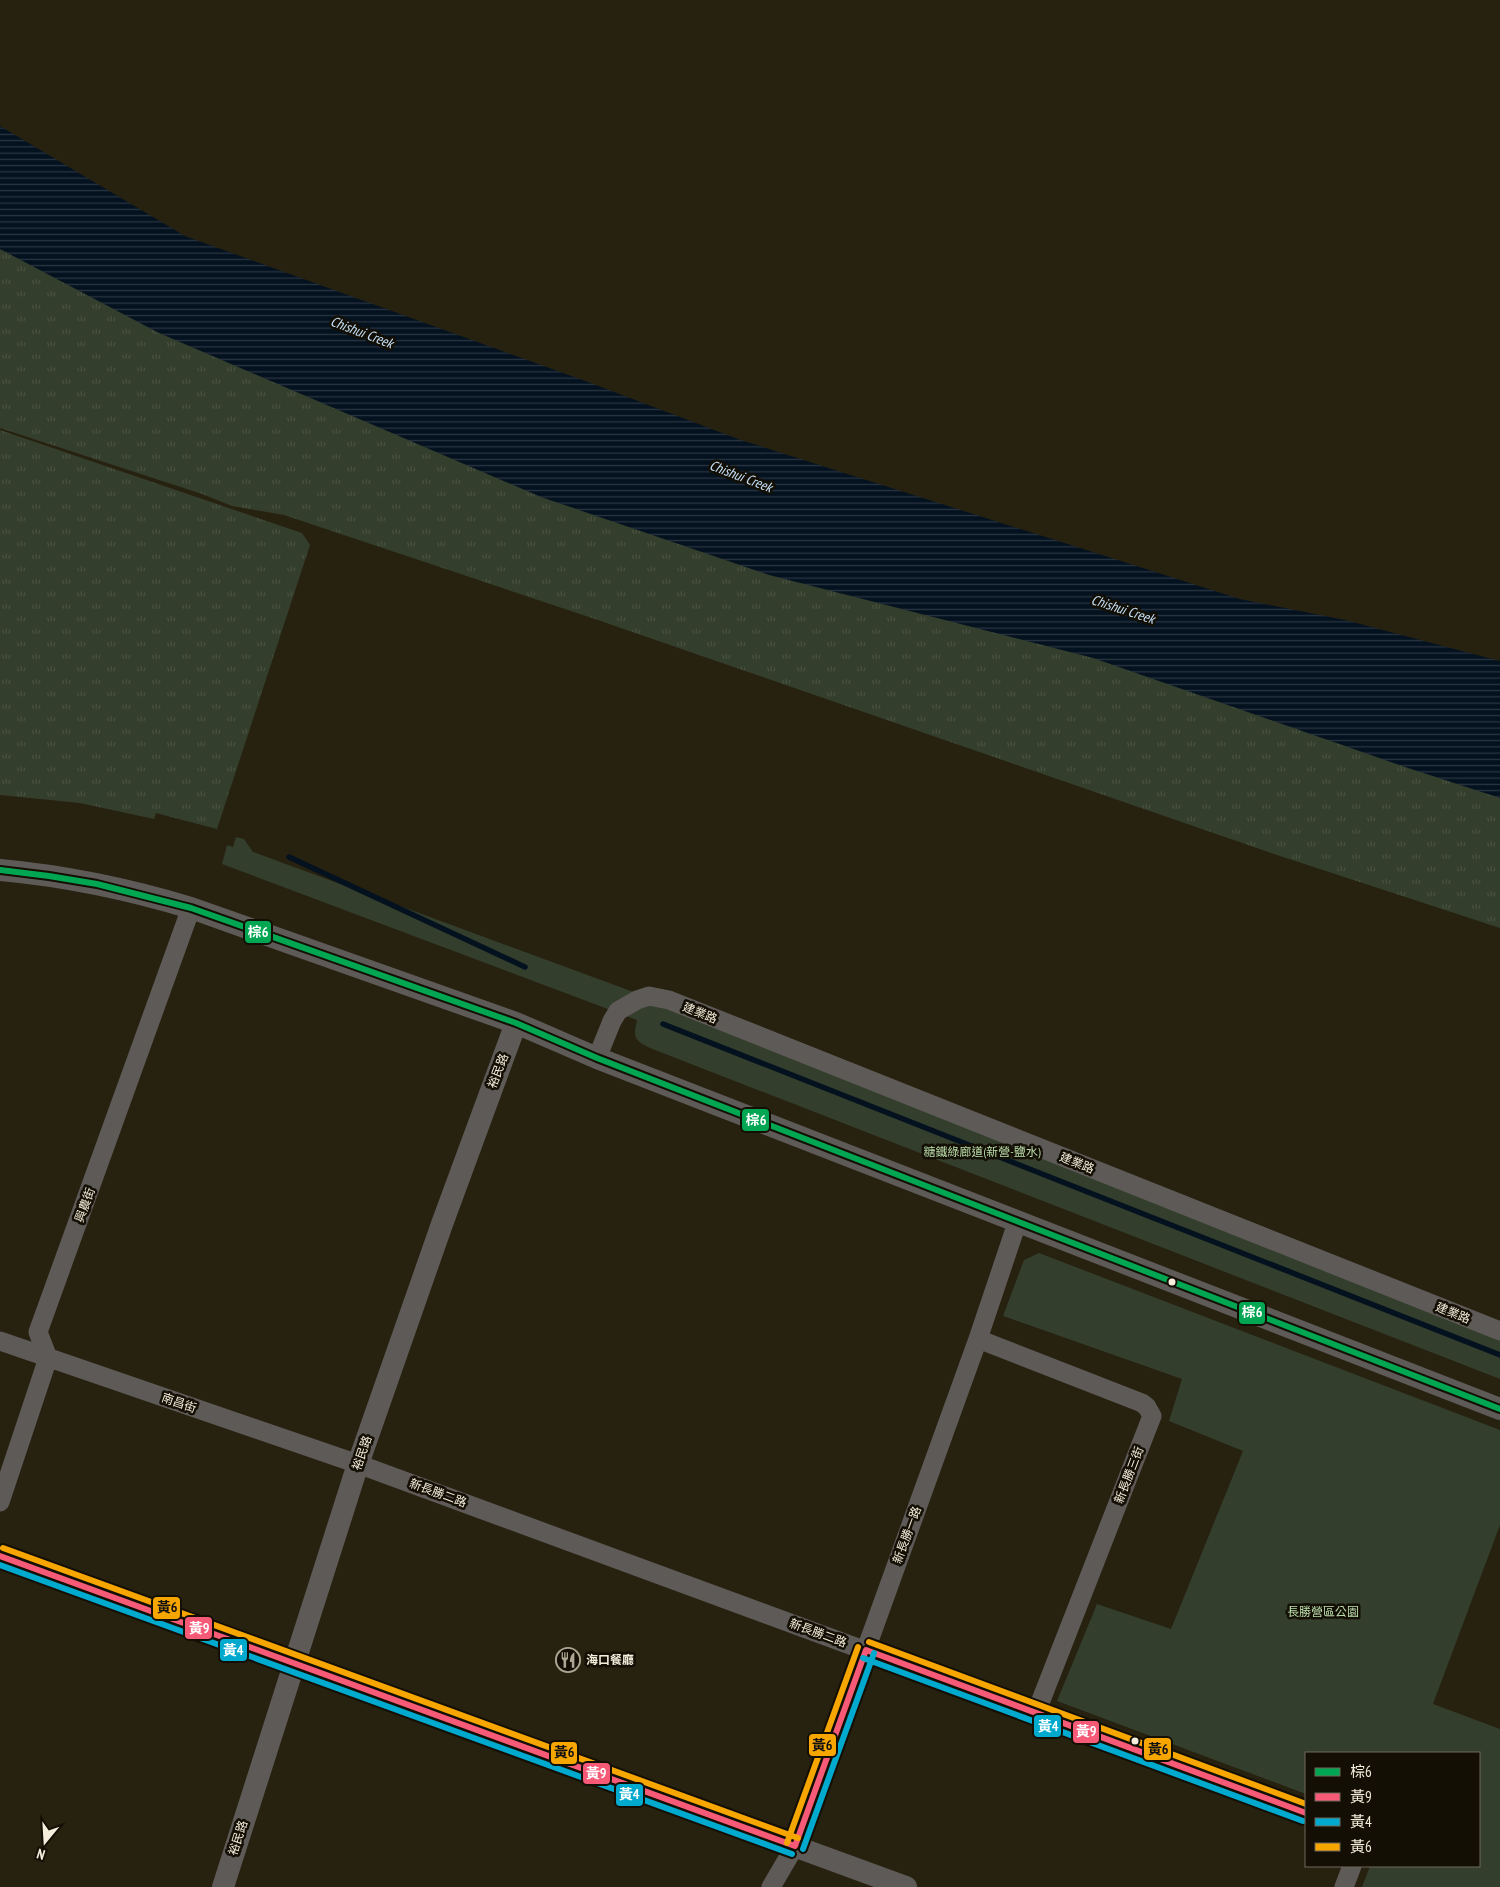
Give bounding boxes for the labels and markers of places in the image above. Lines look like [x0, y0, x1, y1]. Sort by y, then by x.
unlabelled marker [1167, 1277, 1177, 1287]
restaurant icon: 海口餐廳 [555, 1647, 581, 1673]
place label: 海口餐廳 [586, 1652, 634, 1667]
unlabelled marker [1130, 1736, 1140, 1746]

